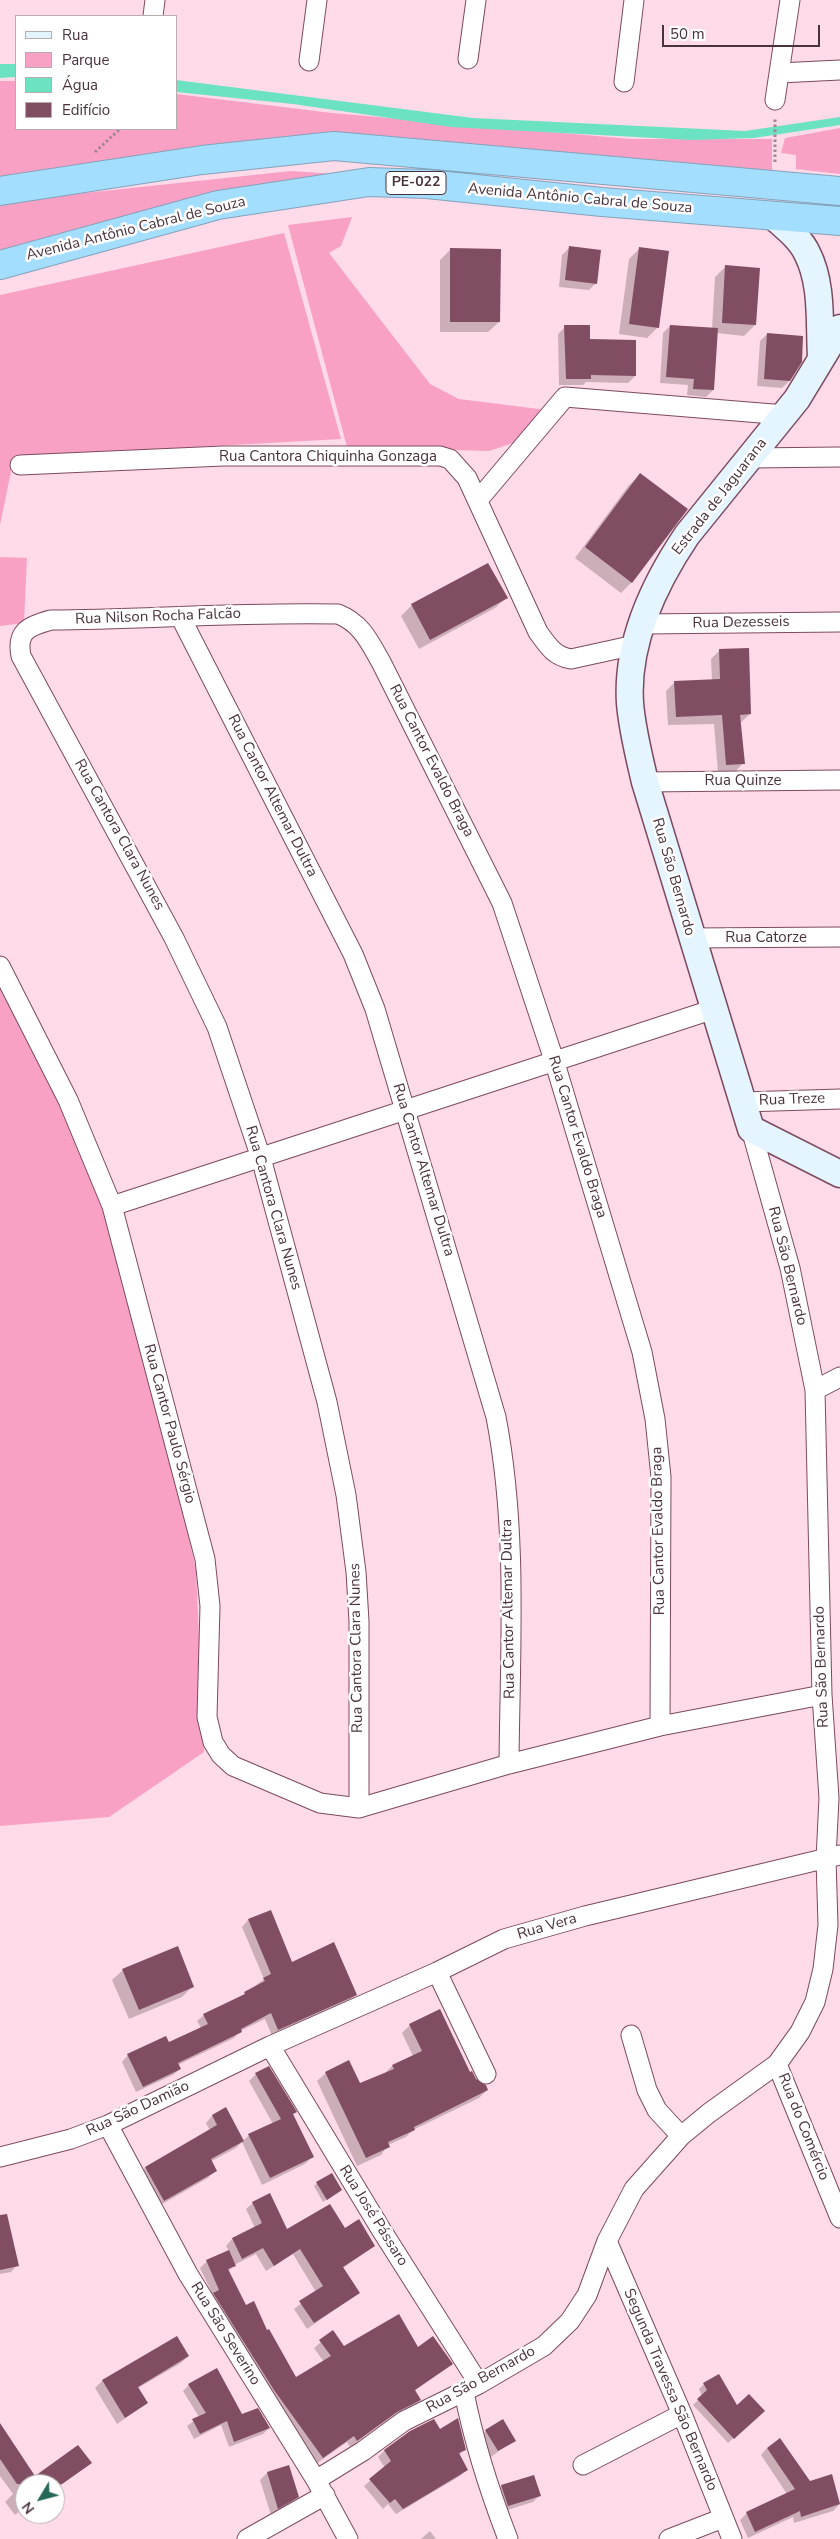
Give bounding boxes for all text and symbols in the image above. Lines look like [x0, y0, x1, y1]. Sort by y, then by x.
legend [15, 15, 178, 130]
scale bar [665, 15, 822, 47]
text: 50 m [670, 24, 705, 44]
text: Rua [62, 25, 88, 45]
text: Parque [62, 50, 110, 70]
text: Água [62, 75, 98, 95]
text: Edifício [62, 100, 110, 120]
road number: PE-022 [386, 172, 446, 194]
street label: Avenida Antônio Cabral de Souza [467, 180, 693, 218]
street label: Avenida Antônio Cabral de Souza [25, 193, 247, 265]
street label: Estrada de Jaguarana [669, 435, 771, 559]
street label: Rua Cantora Chiquinha Gonzaga [219, 448, 437, 466]
street label: Rua Nilson Rocha Falcão [75, 605, 241, 629]
street label: Rua Dezesseis [692, 613, 790, 633]
street label: Rua Cantor Evaldo Braga [385, 682, 477, 840]
street label: Rua Cantor Altemar Dultra [223, 712, 321, 880]
street label: Rua Cantora Clara Nunes [70, 756, 168, 914]
street label: Rua Quinze [705, 772, 781, 790]
street label: Rua São Bernardo [648, 816, 698, 938]
street label: Rua Catorze [725, 929, 807, 947]
street label: Rua Cantor Evaldo Braga [544, 1054, 610, 1220]
street label: Rua Cantor Altemar Dultra [388, 1081, 458, 1259]
street label: Rua Treze [759, 1090, 825, 1110]
street label: Rua Cantora Clara Nunes [241, 1124, 305, 1292]
street label: Rua São Bernardo [764, 1205, 810, 1327]
street label: Rua Cantor Paulo Sérgio [139, 1342, 199, 1506]
street label: Rua Cantor Evaldo Braga [649, 1446, 669, 1616]
street label: Rua Cantor Altemar Dultra [498, 1519, 520, 1699]
street label: Rua Cantora Clara Nunes [347, 1563, 367, 1733]
street label: Rua São Bernardo [811, 1606, 833, 1728]
street label: Rua Vera [515, 1910, 579, 1944]
street label: Rua do Comércio [773, 2071, 833, 2183]
street label: Rua São Damião [84, 2077, 192, 2141]
street label: Rua José Pássaro [335, 2162, 411, 2270]
street label: Rua São Severino [186, 2279, 264, 2389]
street label: Segunda Travessa São Bernardo [619, 2286, 721, 2494]
street label: Rua São Bernardo [423, 2343, 539, 2417]
north arrow [15, 2474, 65, 2524]
text: N [18, 2498, 39, 2518]

